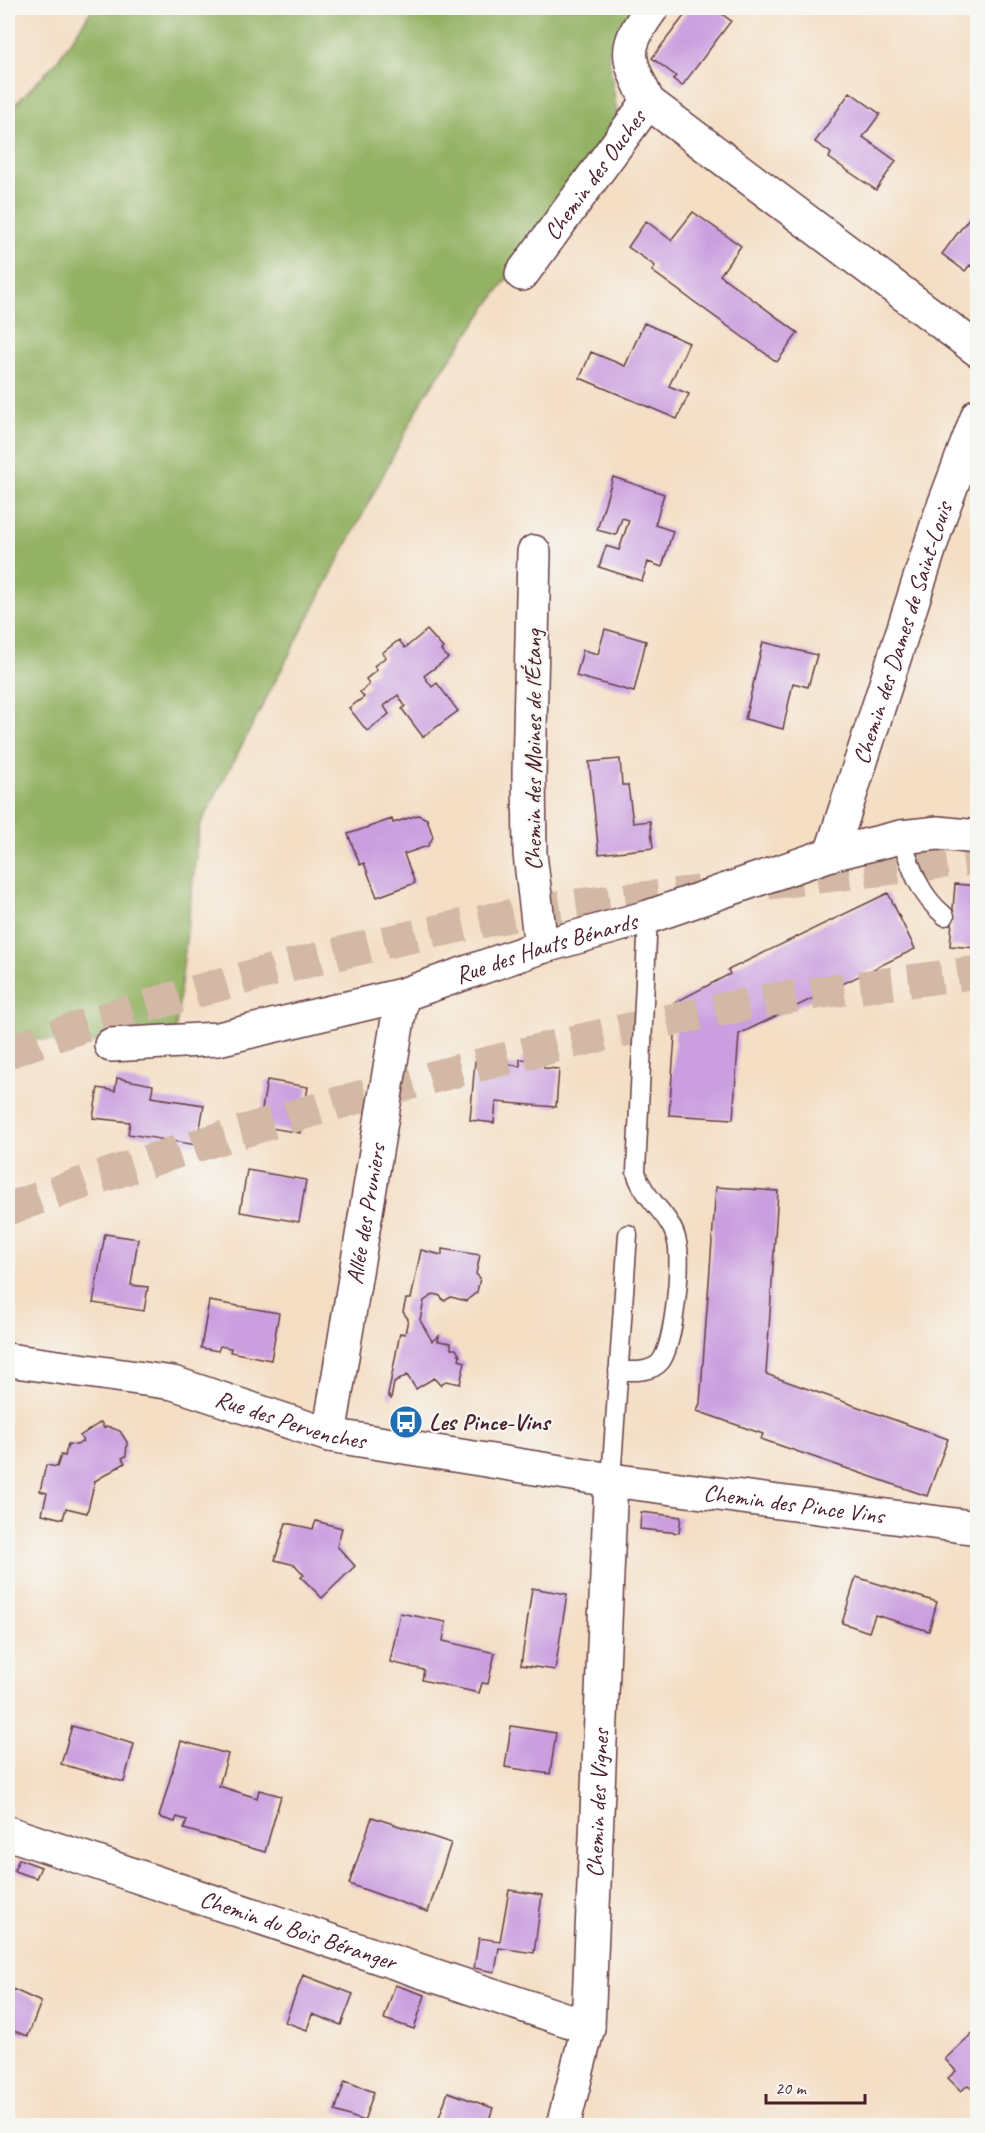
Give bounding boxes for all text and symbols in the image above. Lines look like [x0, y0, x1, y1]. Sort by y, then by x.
street label: Chemin des Ouches [537, 102, 653, 246]
street label: Chemin des Dames de Saint-Louis [846, 495, 960, 768]
street label: Chemin des Moines de l'Étang [518, 628, 548, 870]
street label: Rue des Hauts Bénards [451, 905, 643, 990]
street label: Allée des Pruniers [339, 1140, 392, 1286]
street label: Rue des Pervenches [211, 1383, 370, 1456]
bus stop icon: Les Pince-Vins [388, 1404, 424, 1440]
place label: Les Pince-Vins [429, 1407, 552, 1437]
street label: Chemin des Pince Vins [702, 1477, 888, 1531]
street label: Chemin des Vignes [579, 1726, 616, 1878]
street label: Chemin du Bois Béranger [196, 1883, 402, 1977]
scale bar [766, 2067, 865, 2105]
text: 20 m [775, 2077, 808, 2099]

